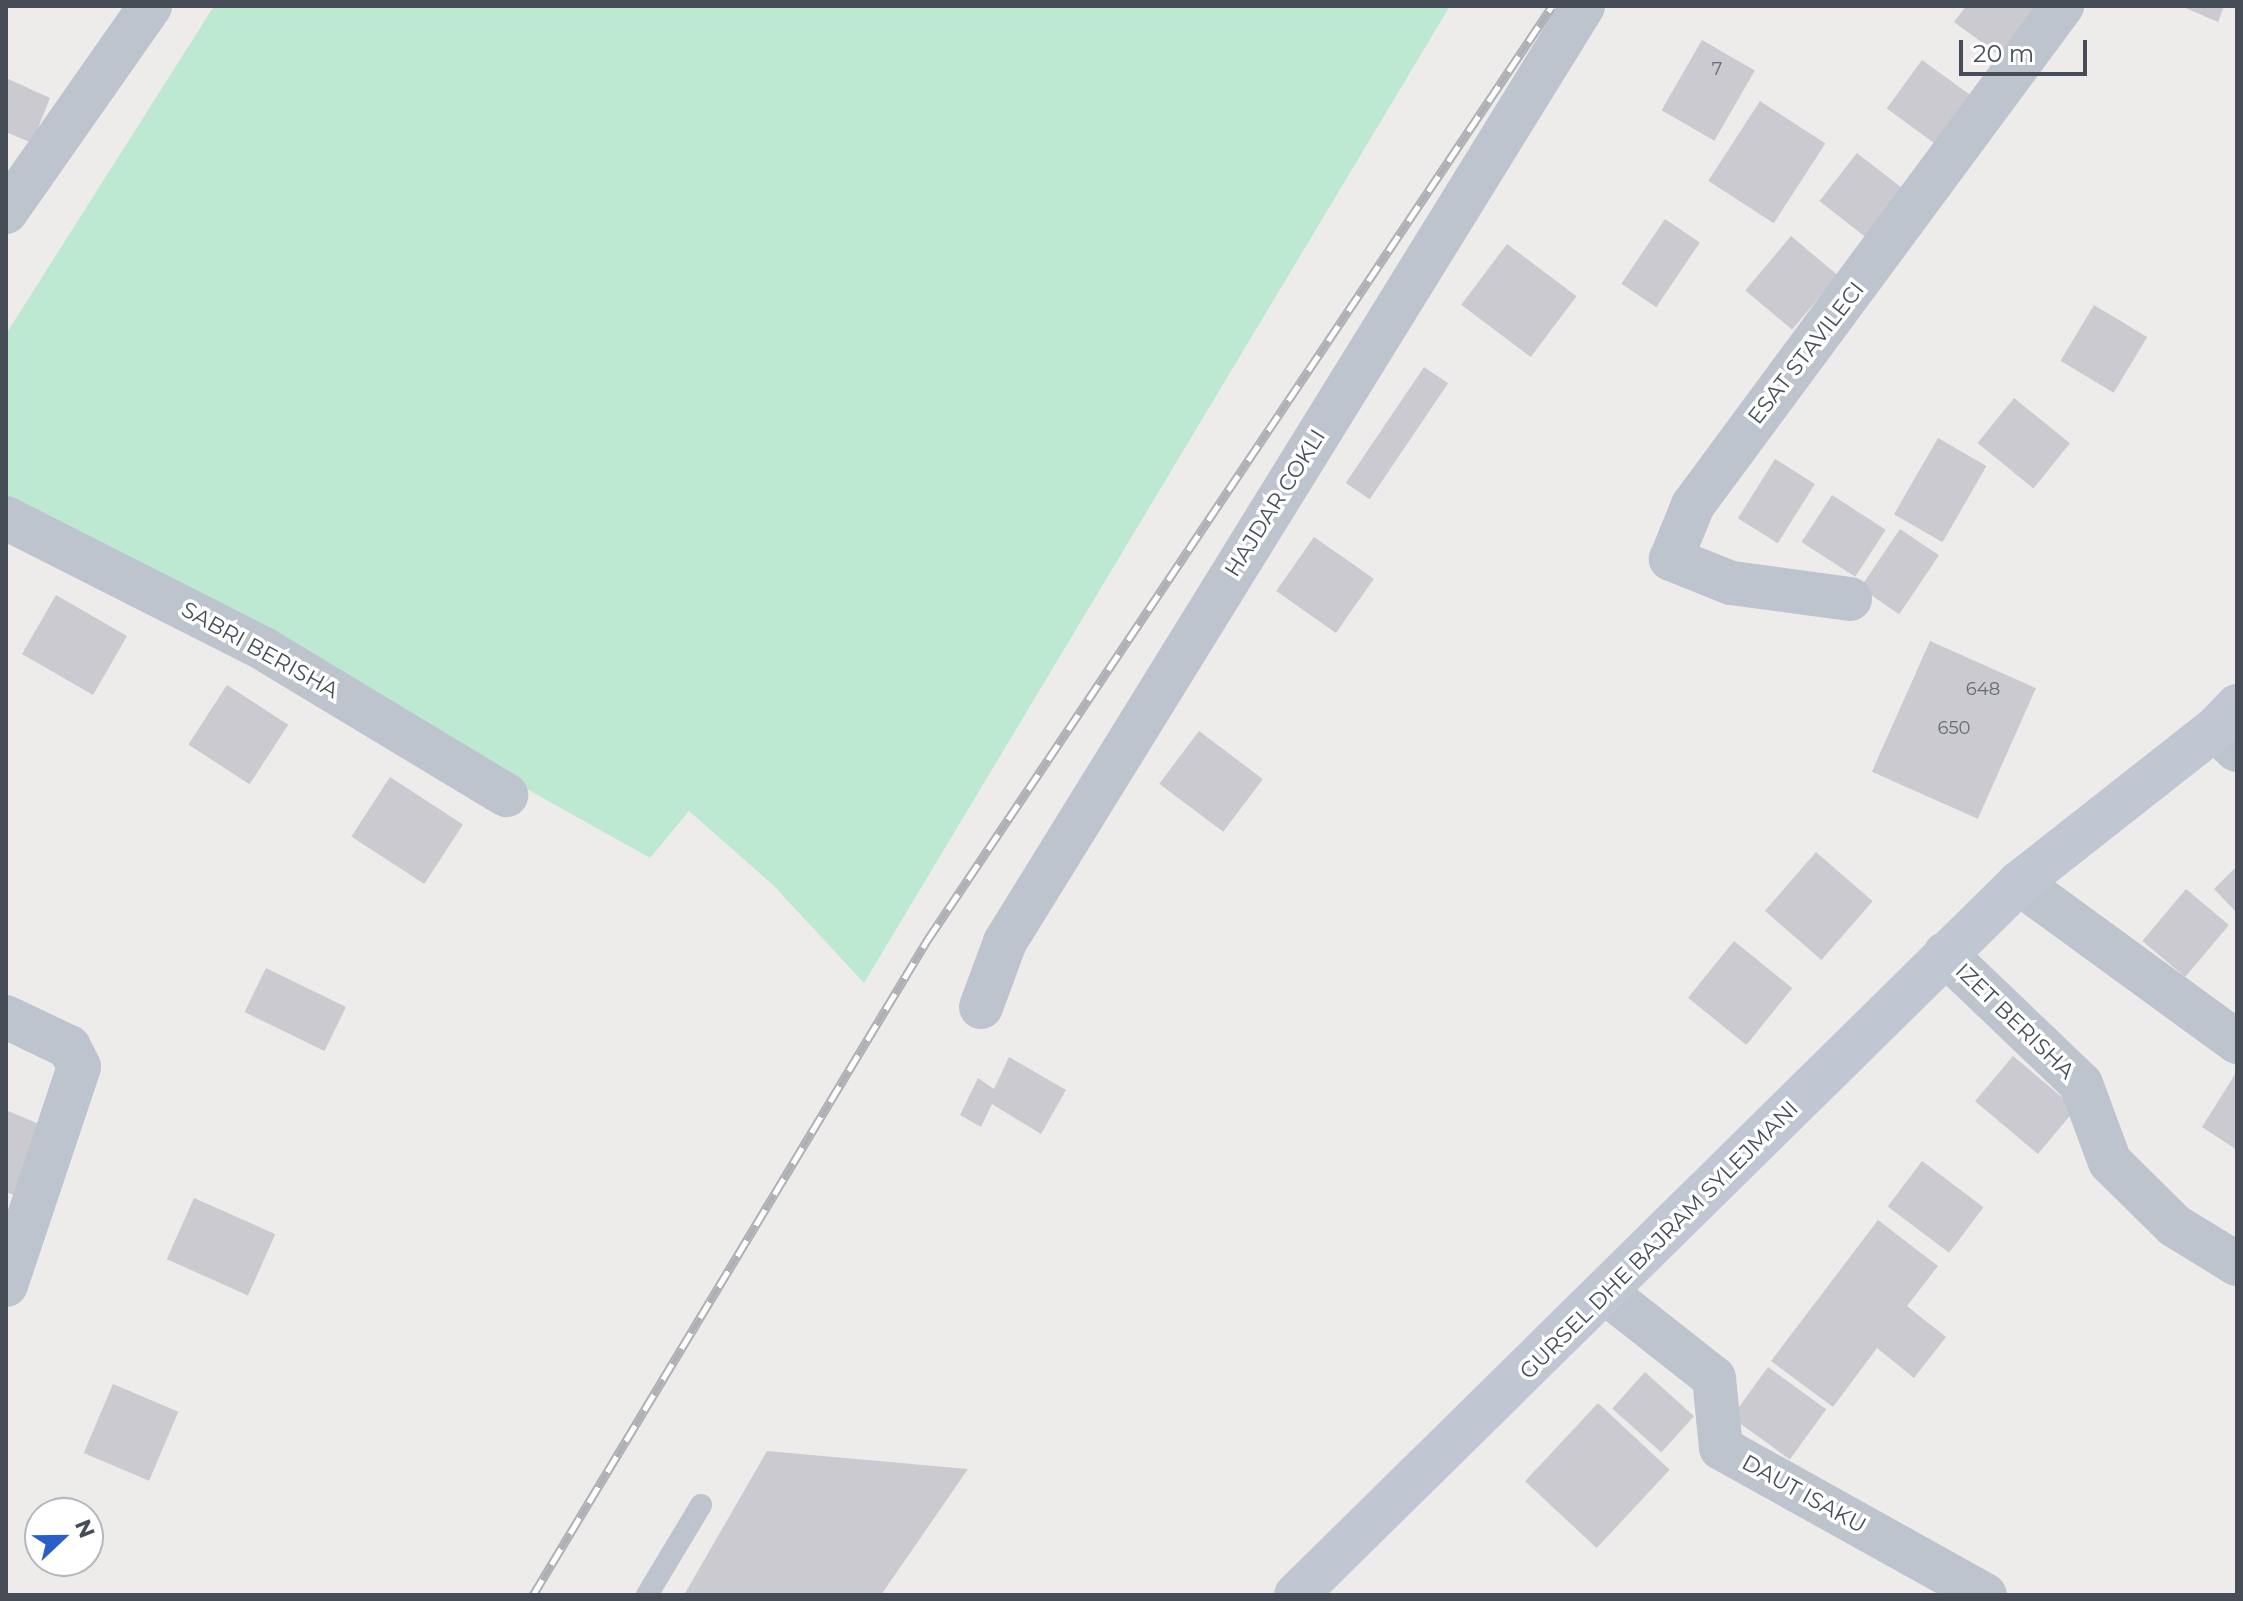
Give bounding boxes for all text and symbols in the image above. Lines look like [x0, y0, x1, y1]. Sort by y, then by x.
scale bar [1963, 24, 2091, 74]
text: 20 m [1973, 39, 2034, 68]
house number: 7 [1712, 58, 1722, 80]
street label: ESAT STAVILECI [1742, 277, 1870, 429]
street label: HAJDAR COKLI [1219, 424, 1331, 582]
street label: SABRI BERISHA [177, 596, 343, 704]
house number: 648 [1966, 678, 2000, 700]
house number: 650 [1937, 717, 1971, 739]
street label: IZET BERISHA [1950, 958, 2080, 1084]
street label: GURSEL DHE BAJRAM SYLEJMANI [1514, 1095, 1804, 1385]
street label: DAUT ISAKU [1737, 1449, 1871, 1539]
north arrow [24, 1497, 104, 1577]
text: N [69, 1515, 101, 1542]

